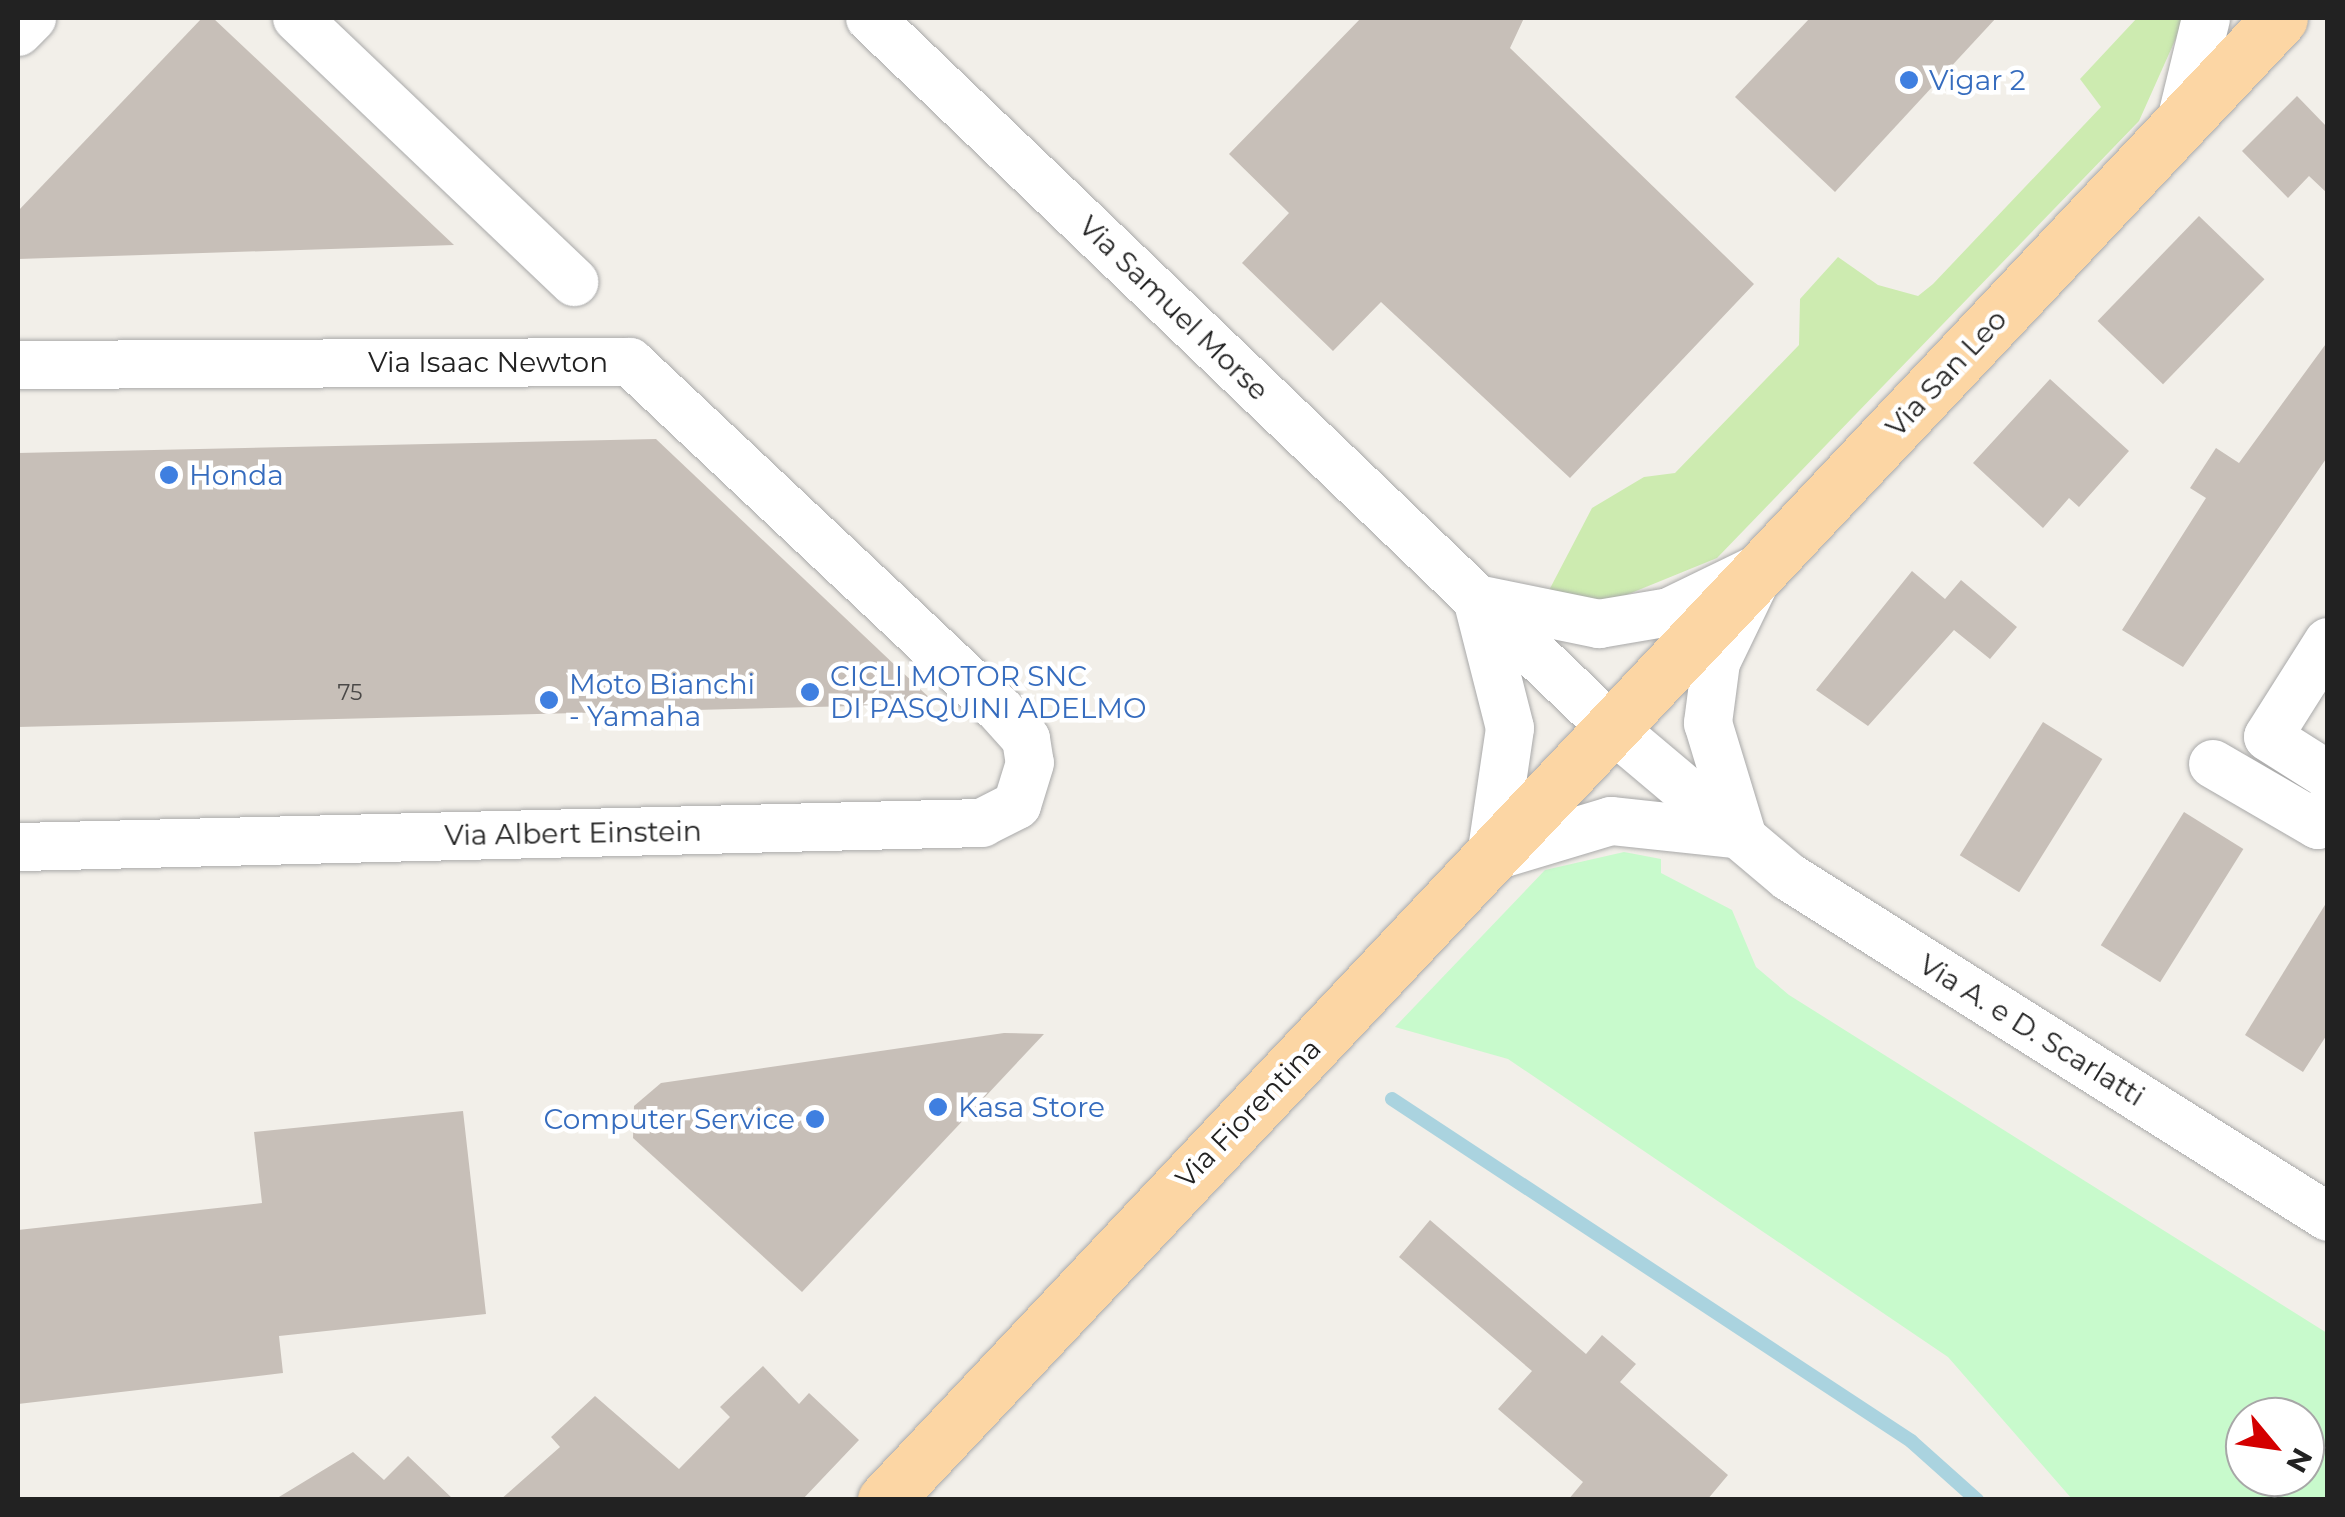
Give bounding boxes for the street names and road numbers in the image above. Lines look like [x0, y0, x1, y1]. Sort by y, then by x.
street label: Via Samuel Morse [1072, 209, 1276, 407]
street label: Via San Leo [1879, 303, 2013, 443]
street label: Via Isaac Newton [368, 345, 608, 379]
street label: Via Albert Einstein [444, 814, 702, 852]
street label: Via A. e D. Scarlatti [1913, 947, 2151, 1113]
street label: Via Fiorentina [1168, 1031, 1328, 1195]

